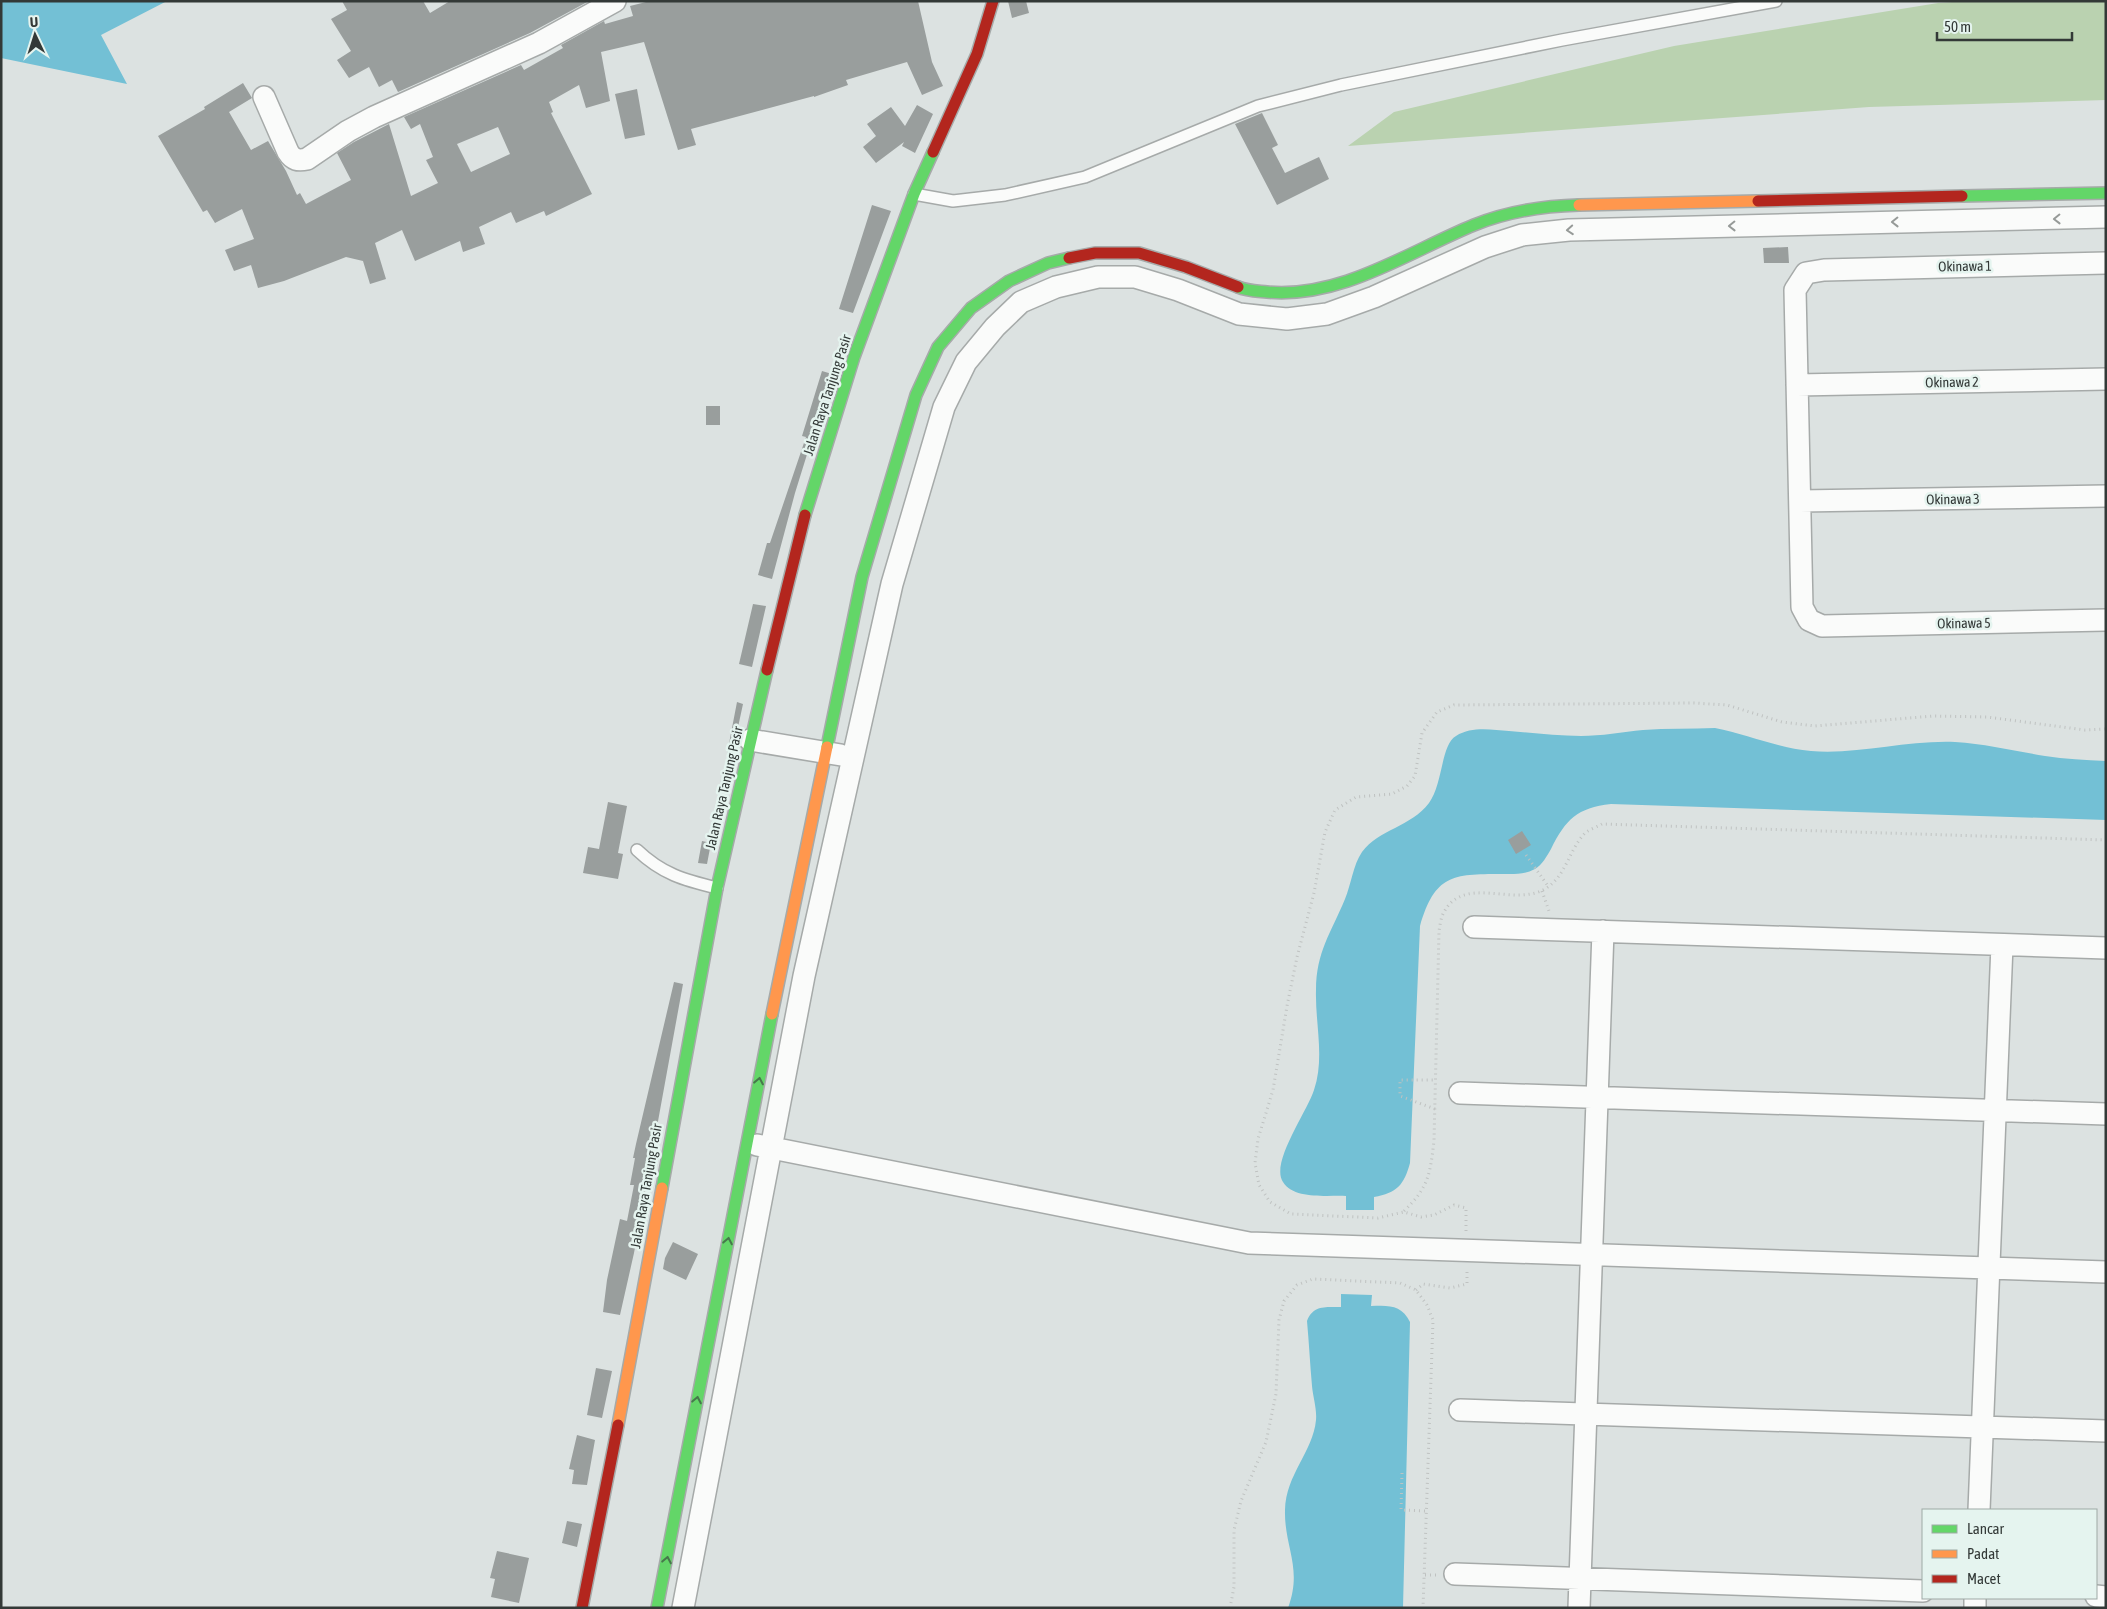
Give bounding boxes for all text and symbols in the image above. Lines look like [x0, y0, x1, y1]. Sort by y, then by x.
north arrow [10, 10, 60, 60]
scale bar [1937, 10, 2072, 42]
text: U [29, 14, 39, 30]
text: 50 m [1944, 18, 1971, 35]
one-way arrow [2053, 213, 2061, 224]
one-way arrow [1890, 217, 1898, 227]
one-way arrow [1728, 221, 1736, 231]
one-way arrow [1565, 224, 1573, 235]
street label: Okinawa 1 [1938, 258, 1992, 274]
street label: Jalan Raya Tanjung Pasir [800, 332, 854, 457]
street label: Okinawa 2 [1925, 374, 1979, 390]
street label: Okinawa 3 [1926, 491, 1980, 507]
street label: Okinawa 5 [1937, 615, 1991, 631]
street label: Jalan Raya Tanjung Pasir [702, 724, 746, 851]
one-way arrow [753, 1077, 763, 1086]
street label: Jalan Raya Tanjung Pasir [627, 1122, 665, 1249]
one-way arrow [722, 1236, 733, 1245]
one-way arrow [692, 1396, 702, 1405]
legend [1922, 1509, 2097, 1599]
text: Lancar [1967, 1520, 2005, 1537]
text: Padat [1967, 1545, 1999, 1562]
one-way arrow [661, 1555, 671, 1564]
text: Macet [1967, 1570, 2001, 1587]

